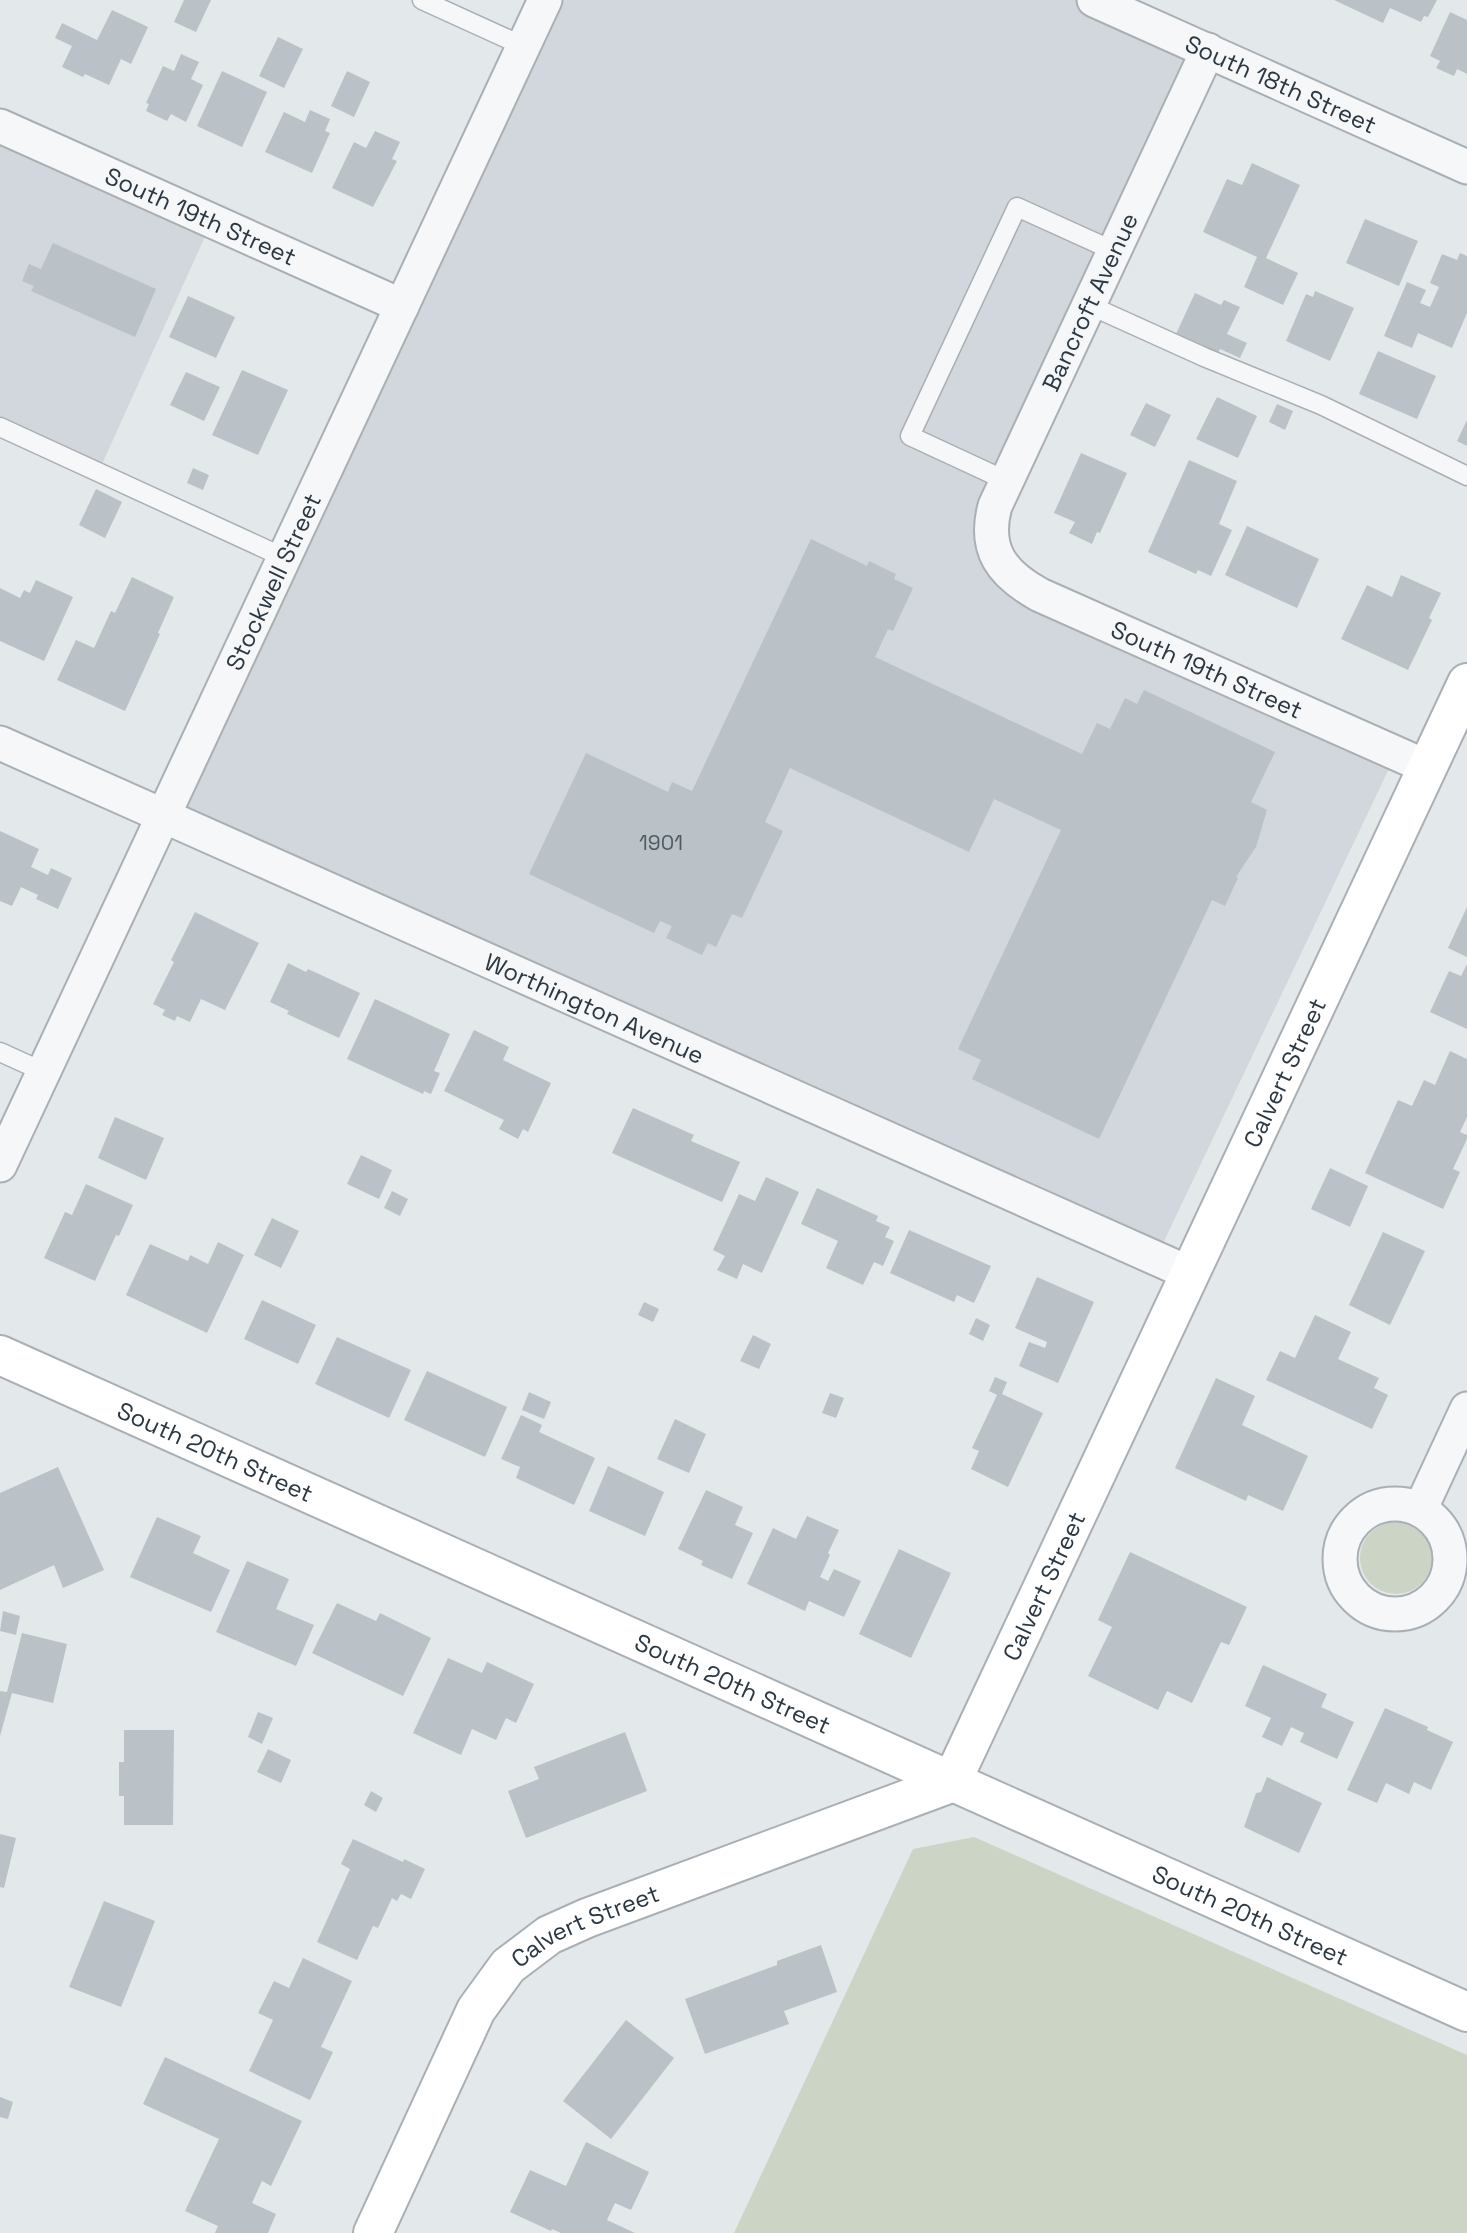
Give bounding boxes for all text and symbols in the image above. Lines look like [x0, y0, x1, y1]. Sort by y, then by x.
street label: South 18th Street [1181, 27, 1382, 140]
street label: South 19th Street [100, 160, 301, 272]
street label: Bancroft Avenue [1035, 208, 1145, 396]
street label: Stockwell Street [218, 488, 328, 675]
street label: South 19th Street [1106, 613, 1308, 725]
house number: 1901 [639, 829, 683, 856]
street label: Worthington Avenue [480, 946, 709, 1070]
street label: Calvert Street [1236, 993, 1333, 1152]
street label: South 20th Street [113, 1394, 318, 1509]
street label: Calvert Street [995, 1506, 1092, 1666]
street label: South 20th Street [630, 1626, 836, 1741]
street label: South 20th Street [1148, 1858, 1353, 1972]
street label: Calvert Street [504, 1877, 663, 1974]

